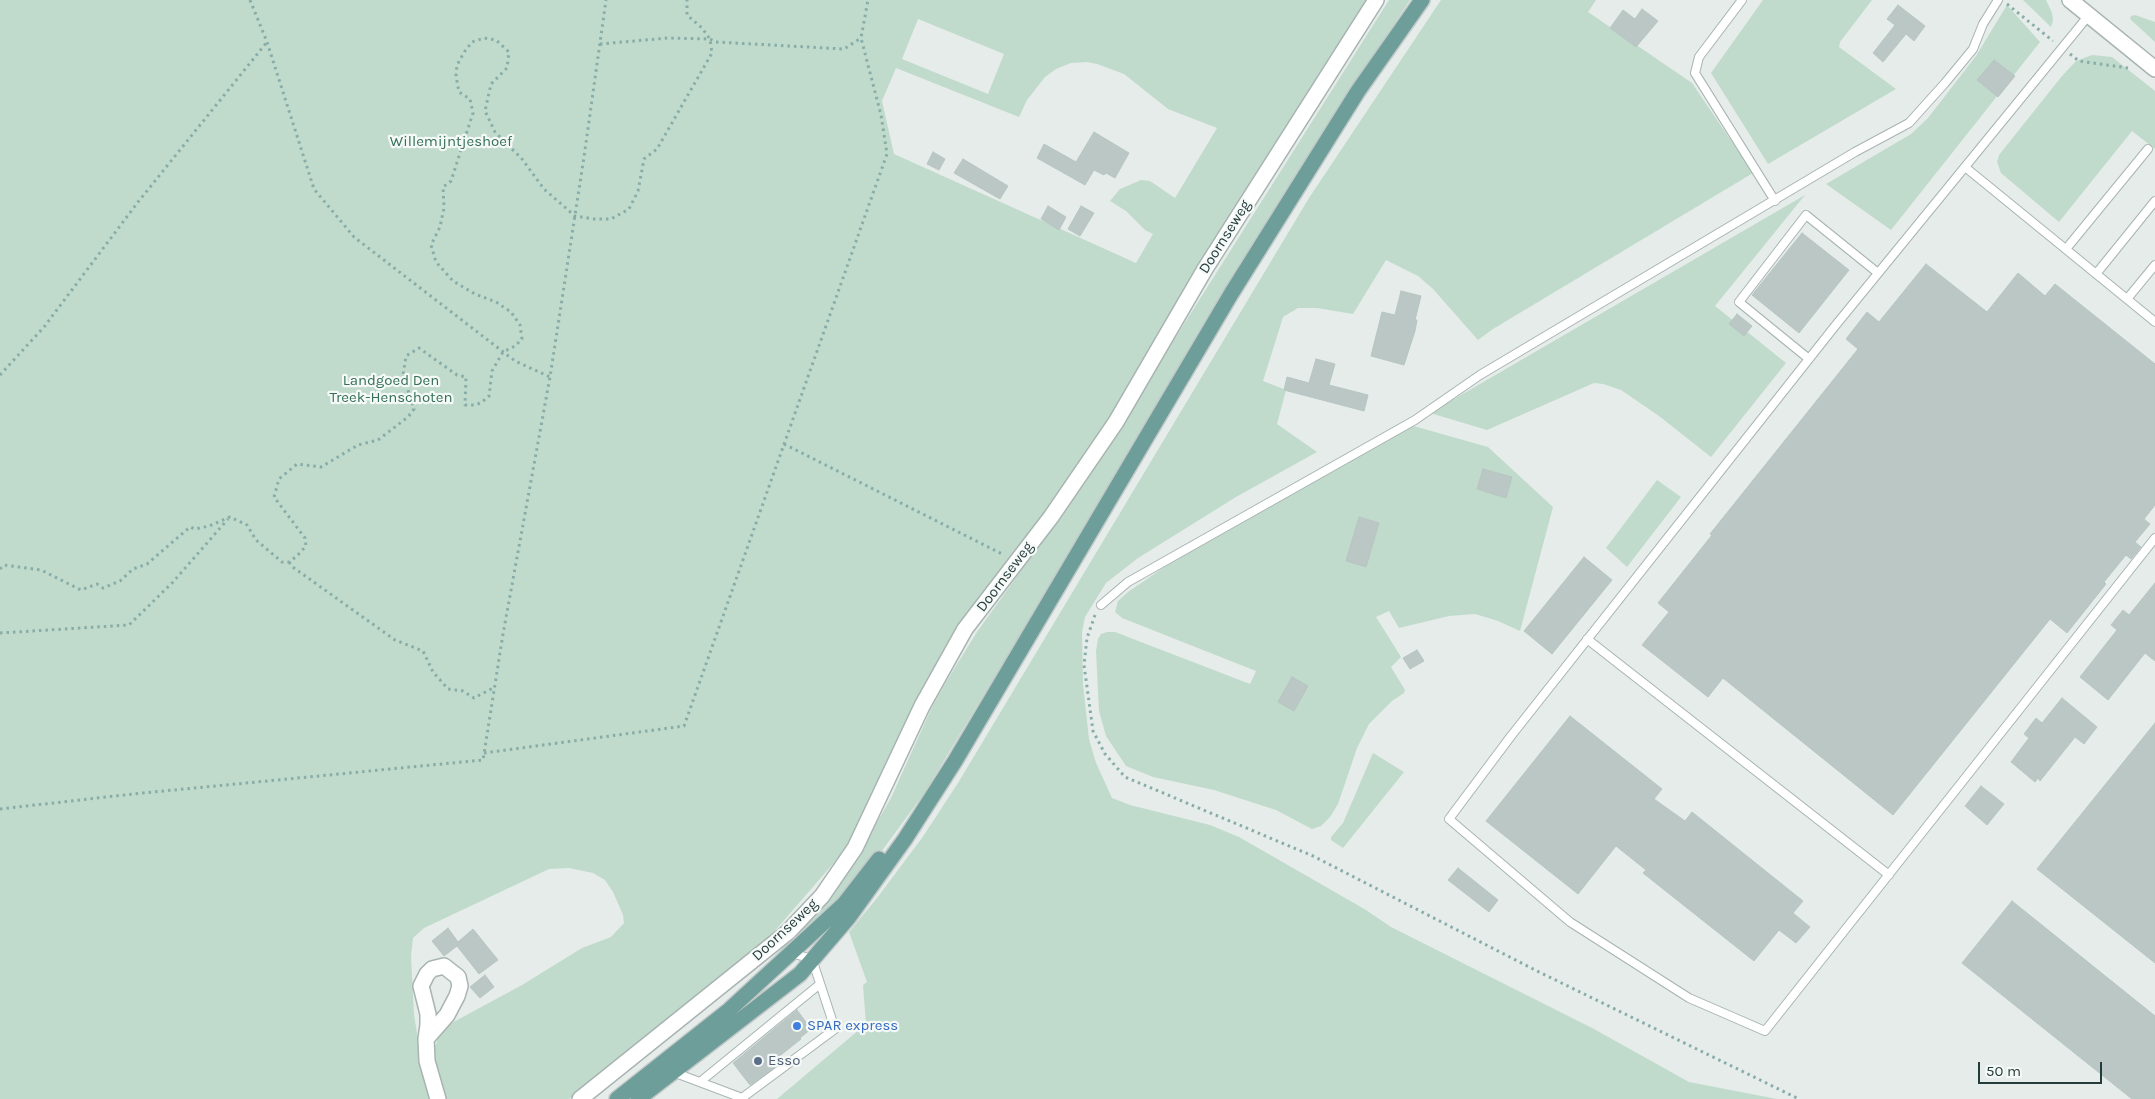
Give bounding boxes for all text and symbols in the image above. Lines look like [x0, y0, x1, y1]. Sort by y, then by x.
park label: Willemijntjeshoef [390, 133, 512, 151]
street label: Doornseweg [1195, 197, 1255, 277]
park label: Landgoed Den Treek-Henschoten [330, 372, 452, 407]
street label: Doornseweg [973, 538, 1037, 616]
street label: Doornseweg [748, 895, 822, 965]
place label: SPAR express [807, 1017, 898, 1035]
marker: SPAR express [791, 1020, 803, 1032]
place label: Esso [768, 1052, 800, 1070]
scale bar [1980, 1052, 2104, 1084]
marker: Esso [752, 1055, 764, 1067]
text: 50 m [1986, 1062, 2021, 1080]

